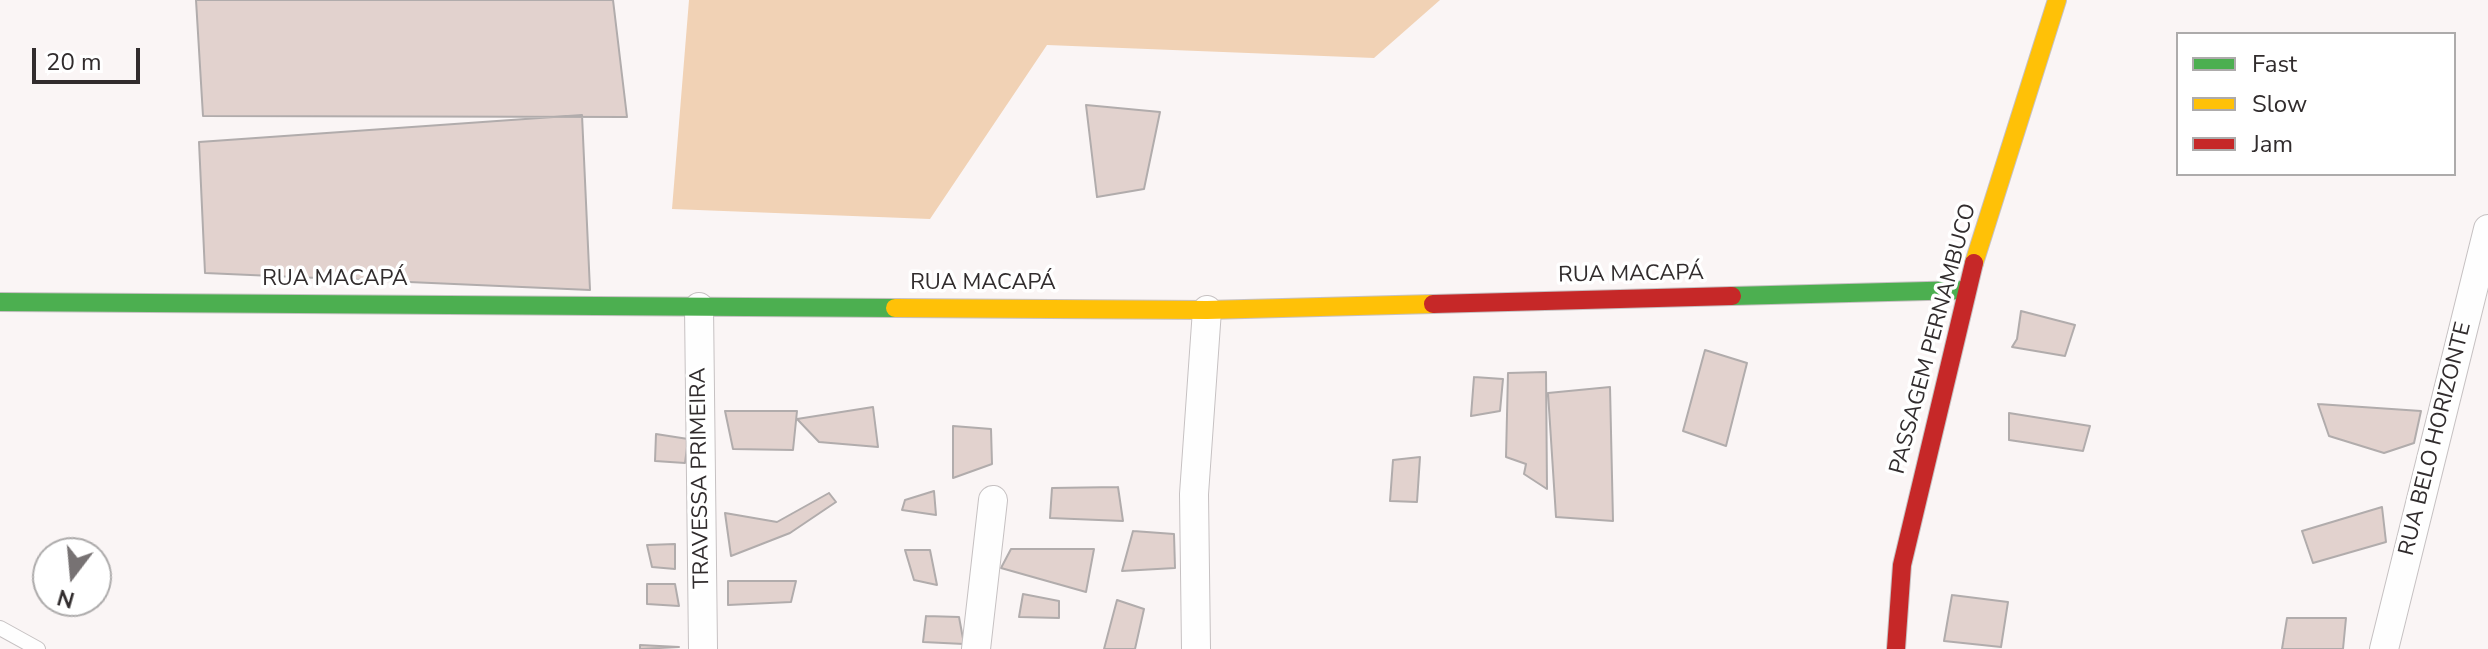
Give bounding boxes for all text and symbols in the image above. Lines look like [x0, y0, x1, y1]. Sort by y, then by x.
scale bar [36, 32, 144, 82]
legend [2176, 32, 2456, 176]
text: 20 m [46, 46, 102, 78]
text: Fast [2252, 48, 2297, 80]
text: Slow [2252, 88, 2307, 120]
text: Jam [2252, 128, 2293, 160]
street label: PASSAGEM PERNAMBUCO [1885, 201, 1983, 477]
street label: RUA MACAPÁ [1558, 261, 1704, 289]
street label: RUA MACAPÁ [262, 267, 408, 293]
street label: RUA MACAPÁ [910, 271, 1056, 297]
street label: RUA BELO HORIZONTE [2394, 320, 2478, 558]
street label: TRAVESSA PRIMEIRA [686, 367, 716, 589]
north arrow [32, 537, 112, 617]
text: N [54, 581, 78, 615]

